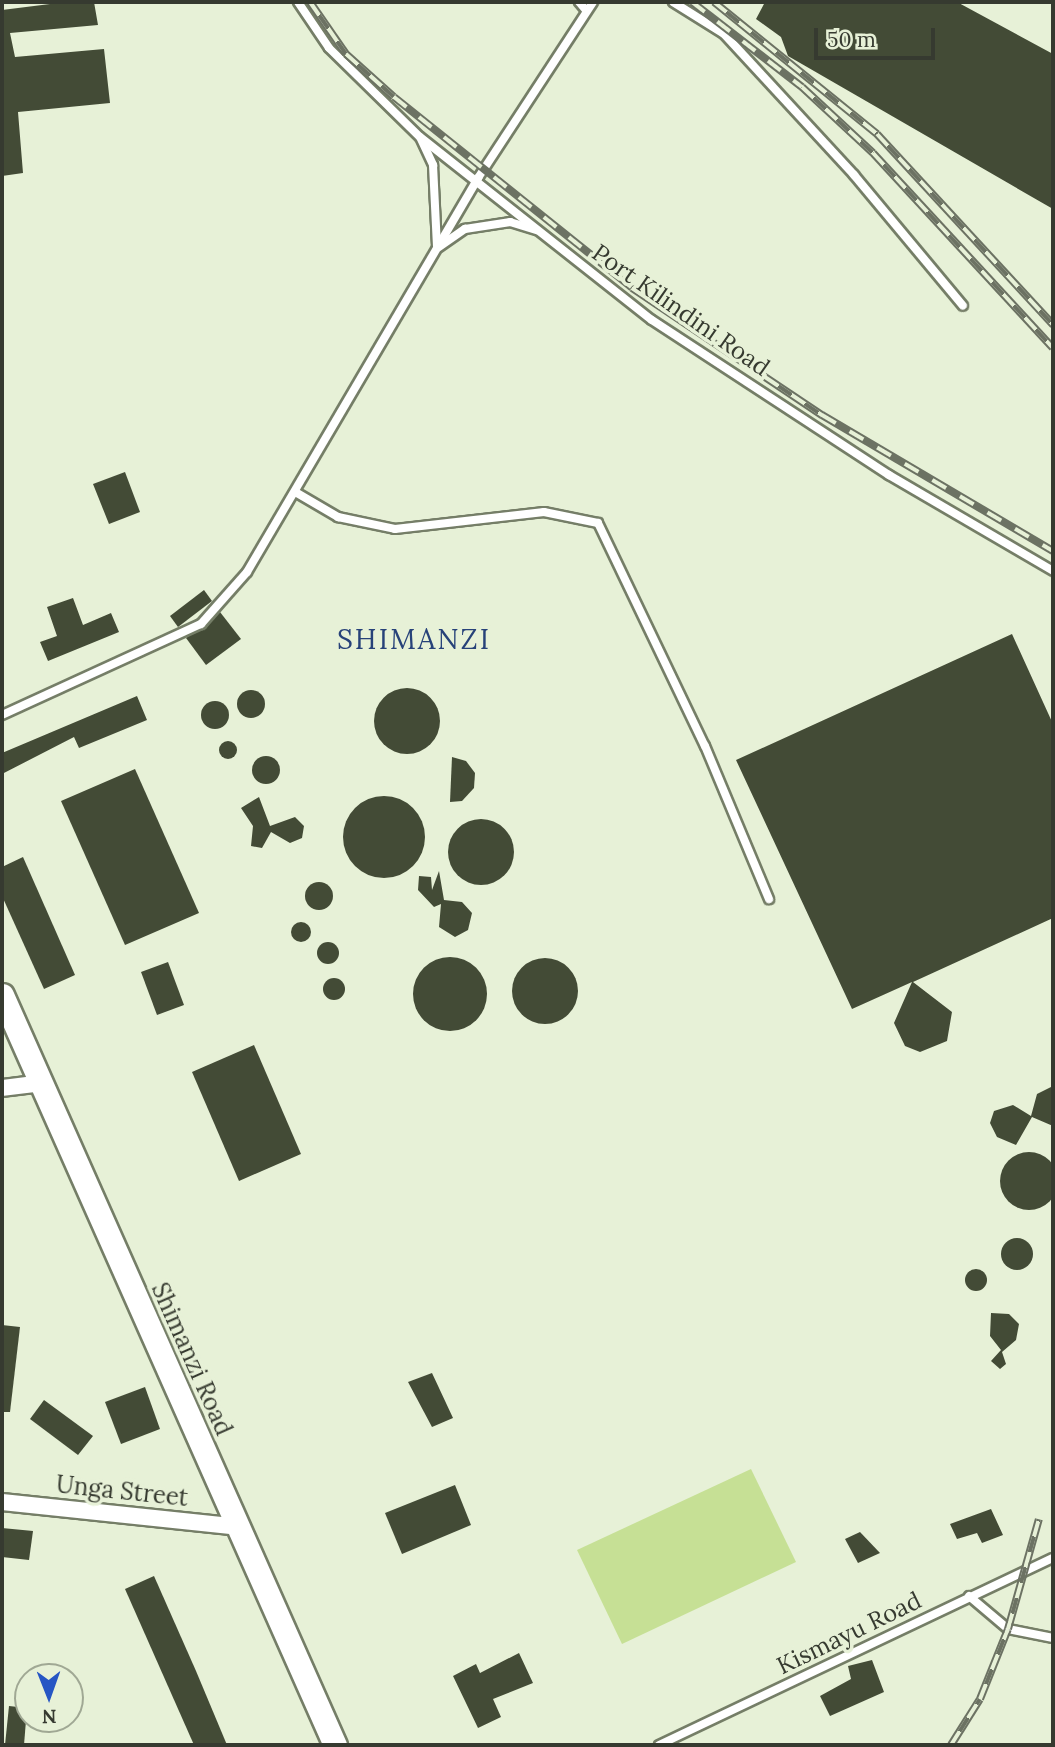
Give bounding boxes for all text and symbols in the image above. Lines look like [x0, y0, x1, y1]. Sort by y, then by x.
scale bar [817, 14, 938, 58]
text: 50 m [827, 26, 876, 53]
street label: Port Kilindini Road [587, 238, 775, 382]
district label: SHIMANZI [338, 622, 490, 656]
street label: Shimanzi Road [145, 1278, 239, 1440]
street label: Unga Street [55, 1470, 189, 1512]
street label: Kismayu Road [772, 1586, 926, 1680]
north arrow [14, 1663, 84, 1733]
text: N [42, 1705, 57, 1729]

